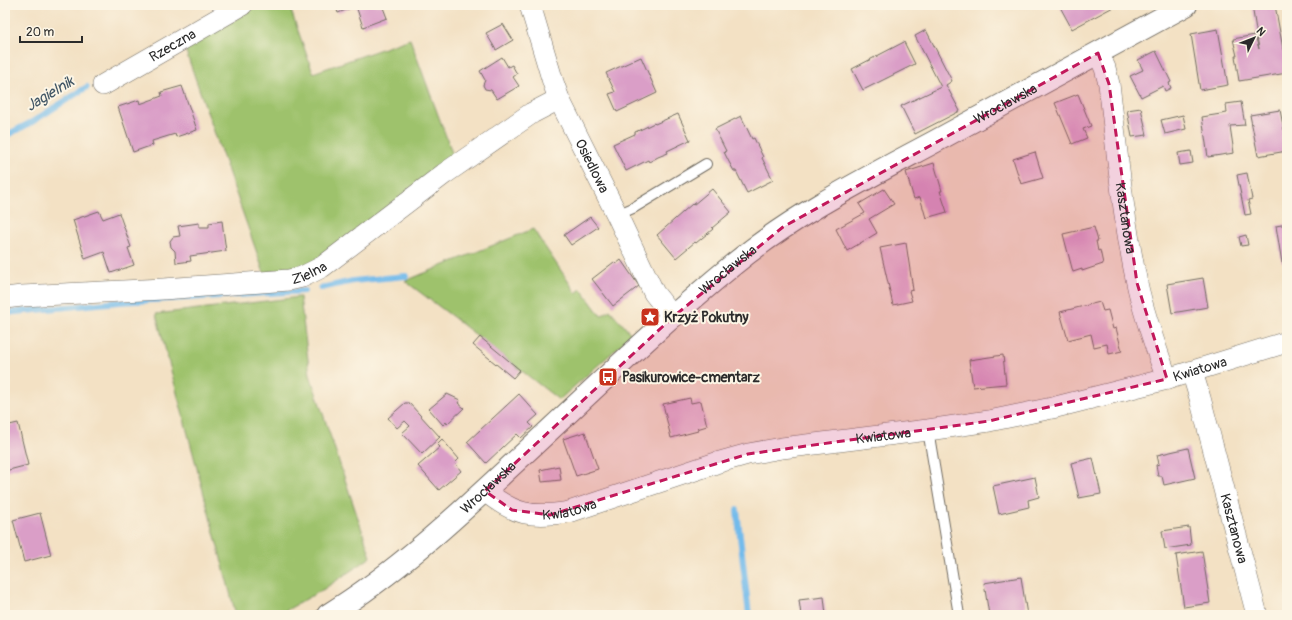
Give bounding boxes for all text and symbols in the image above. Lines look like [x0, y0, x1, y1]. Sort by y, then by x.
scale bar [20, 18, 82, 44]
north arrow [1234, 18, 1274, 58]
text: N [1254, 24, 1269, 39]
text: 20 m [26, 25, 55, 40]
street label: Rzeczna [146, 25, 199, 65]
water label: Jagielnik [22, 71, 79, 116]
street label: Wrocławska [971, 80, 1040, 128]
street label: Osiedlowa [572, 136, 613, 196]
street label: Kasztanowa [1112, 181, 1140, 255]
street label: Wrocławska [696, 241, 760, 298]
street label: Zielna [290, 258, 330, 288]
place icon: Krzyż Pokutny [639, 306, 661, 328]
place label: Krzyż Pokutny [664, 309, 748, 326]
street label: Kwiatowa [1171, 353, 1229, 385]
bus stop icon: Pasikurowice-cmentarz [597, 366, 619, 388]
place label: Pasikurowice-cmentarz [622, 369, 760, 386]
street label: Kwiatowa [855, 424, 912, 447]
street label: Wrocławska [457, 457, 519, 517]
street label: Kasztanowa [1217, 491, 1252, 565]
street label: Kwiatowa [542, 495, 599, 523]

